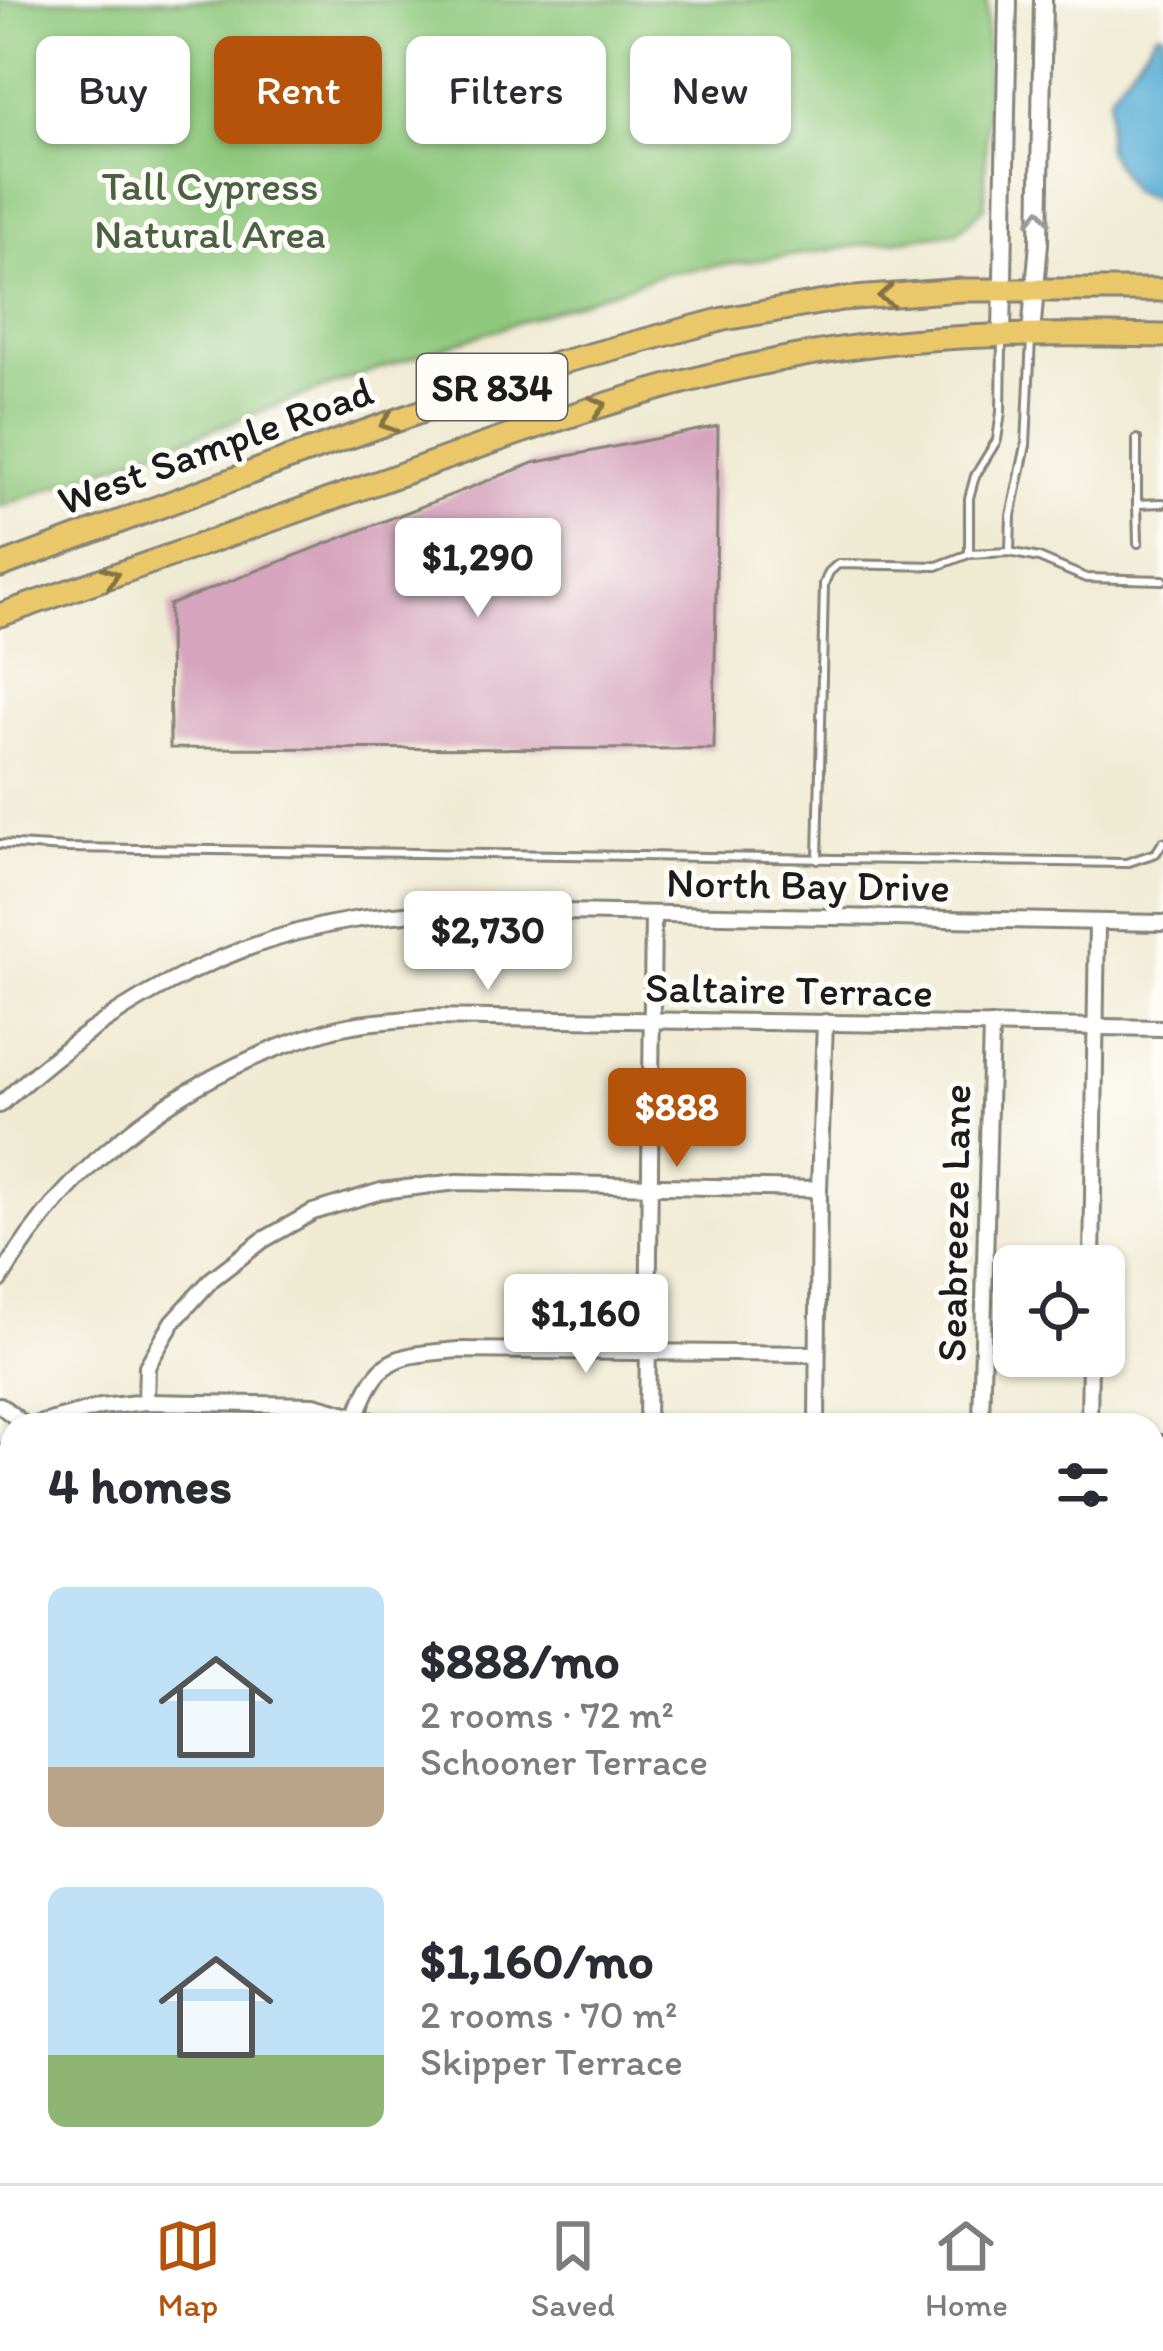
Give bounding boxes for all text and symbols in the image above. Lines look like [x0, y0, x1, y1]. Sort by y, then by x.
chip: Buy [36, 36, 190, 144]
chip: Rent [214, 36, 382, 144]
chip: Filters [406, 36, 606, 144]
chip: New [630, 36, 791, 144]
park label: Tall Cypress Natural Area [94, 160, 326, 259]
one-way arrow [1026, 207, 1052, 226]
one-way arrow [877, 282, 896, 308]
road number: SR 834 [417, 354, 567, 420]
street label: West Sample Road [50, 365, 380, 526]
one-way arrow [587, 396, 607, 421]
one-way arrow [379, 409, 400, 433]
pin: $1,290 [380, 518, 576, 620]
text: $1,290 [422, 533, 534, 580]
one-way arrow [99, 566, 120, 590]
street label: North Bay Drive [665, 857, 950, 912]
pin: $2,730 [390, 891, 586, 993]
text: $2,730 [431, 906, 545, 953]
street label: Saltaire Terrace [645, 961, 933, 1018]
pin: $888 [606, 1068, 748, 1170]
text: $888 [635, 1083, 719, 1130]
street label: Seabreeze Lane [926, 1084, 981, 1362]
map controls [993, 1245, 1125, 1377]
button: locate [993, 1245, 1125, 1377]
pin: $1,160 [488, 1274, 684, 1376]
text: $1,160 [531, 1289, 641, 1336]
icon: filters [1050, 1452, 1116, 1518]
text: 4 homes [48, 1455, 232, 1516]
text: $888/mo [420, 1630, 620, 1691]
icon: home [144, 1635, 288, 1779]
text: 2 rooms · 72 m² [420, 1691, 674, 1738]
text: Schooner Terrace [420, 1738, 708, 1785]
text: $1,160/mo [420, 1930, 654, 1991]
icon: home [144, 1935, 288, 2079]
text: 2 rooms · 70 m² [420, 1991, 678, 2038]
text: Skipper Terrace [420, 2038, 683, 2085]
tab: Map [155, 2213, 221, 2324]
tab: Saved [531, 2213, 615, 2324]
tab: Home [925, 2213, 1008, 2324]

